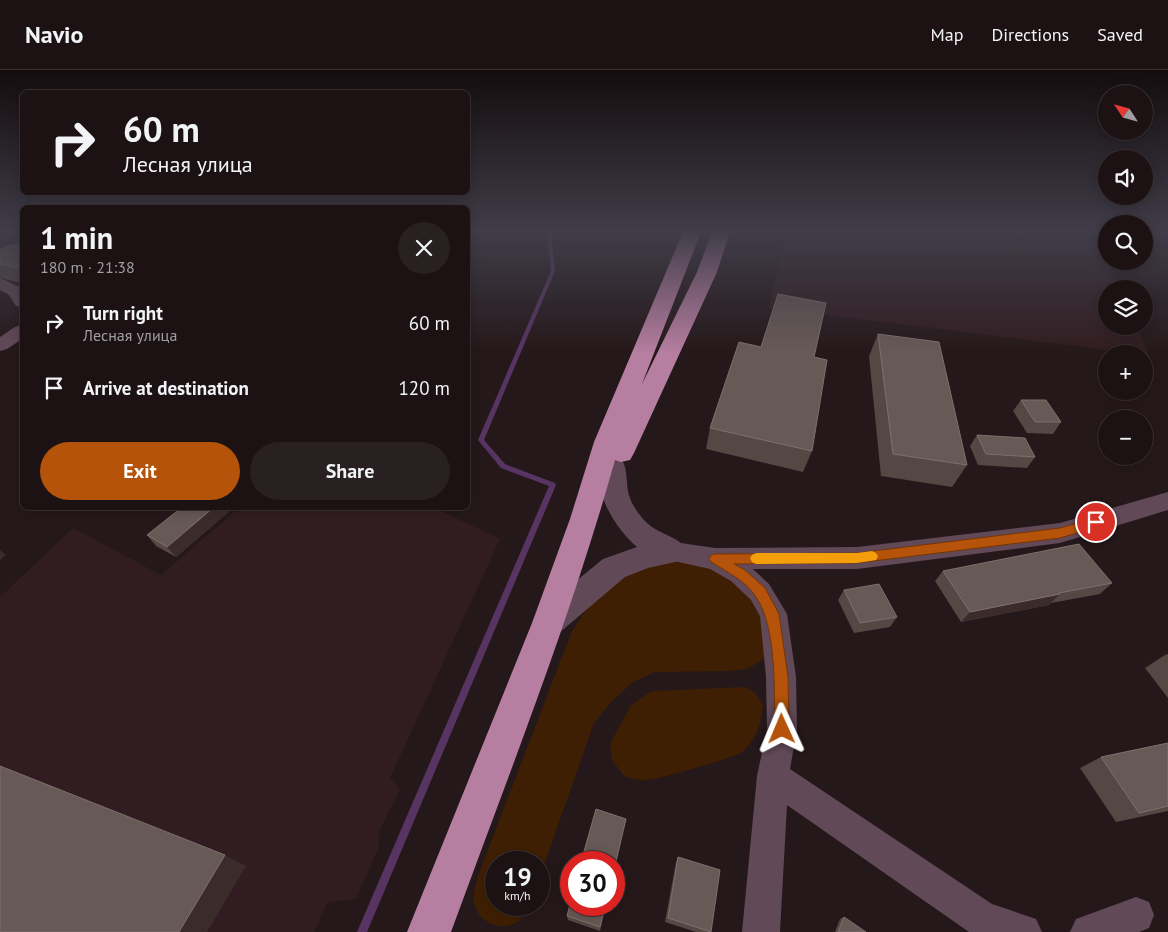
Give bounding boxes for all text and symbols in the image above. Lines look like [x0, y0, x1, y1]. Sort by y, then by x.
text: Navio [25, 19, 83, 50]
text: Map [931, 23, 963, 46]
text: Directions [991, 23, 1069, 46]
text: Saved [1097, 23, 1143, 46]
north arrow [1098, 85, 1152, 140]
map controls [1098, 85, 1153, 465]
text: 60 m [123, 106, 200, 152]
icon: right [40, 110, 105, 175]
text: Лесная улица [123, 150, 253, 178]
button: sound [1098, 150, 1153, 205]
button: search [1098, 215, 1153, 270]
text: 1 min [40, 218, 113, 257]
button: close [398, 222, 450, 274]
text: 180 m · 21:38 [40, 257, 135, 277]
button: layers [1098, 280, 1153, 335]
text: Turn right [83, 301, 163, 325]
icon: right [40, 309, 68, 337]
text: 60 m [409, 311, 450, 335]
text: Лесная улица [83, 325, 177, 345]
button: + [1098, 345, 1153, 400]
icon: arrive [40, 374, 68, 402]
text: Arrive at destination [83, 376, 249, 400]
text: 120 m [398, 376, 450, 400]
button: − [1098, 410, 1153, 465]
button: Exit [40, 442, 240, 500]
button: Share [250, 442, 450, 500]
pin [1075, 501, 1117, 543]
icon: arrive [1082, 508, 1110, 536]
position arrow [755, 702, 807, 754]
speed limit sign: 30 [560, 851, 625, 916]
text: 19 [503, 861, 532, 893]
text: km/h [504, 888, 531, 903]

